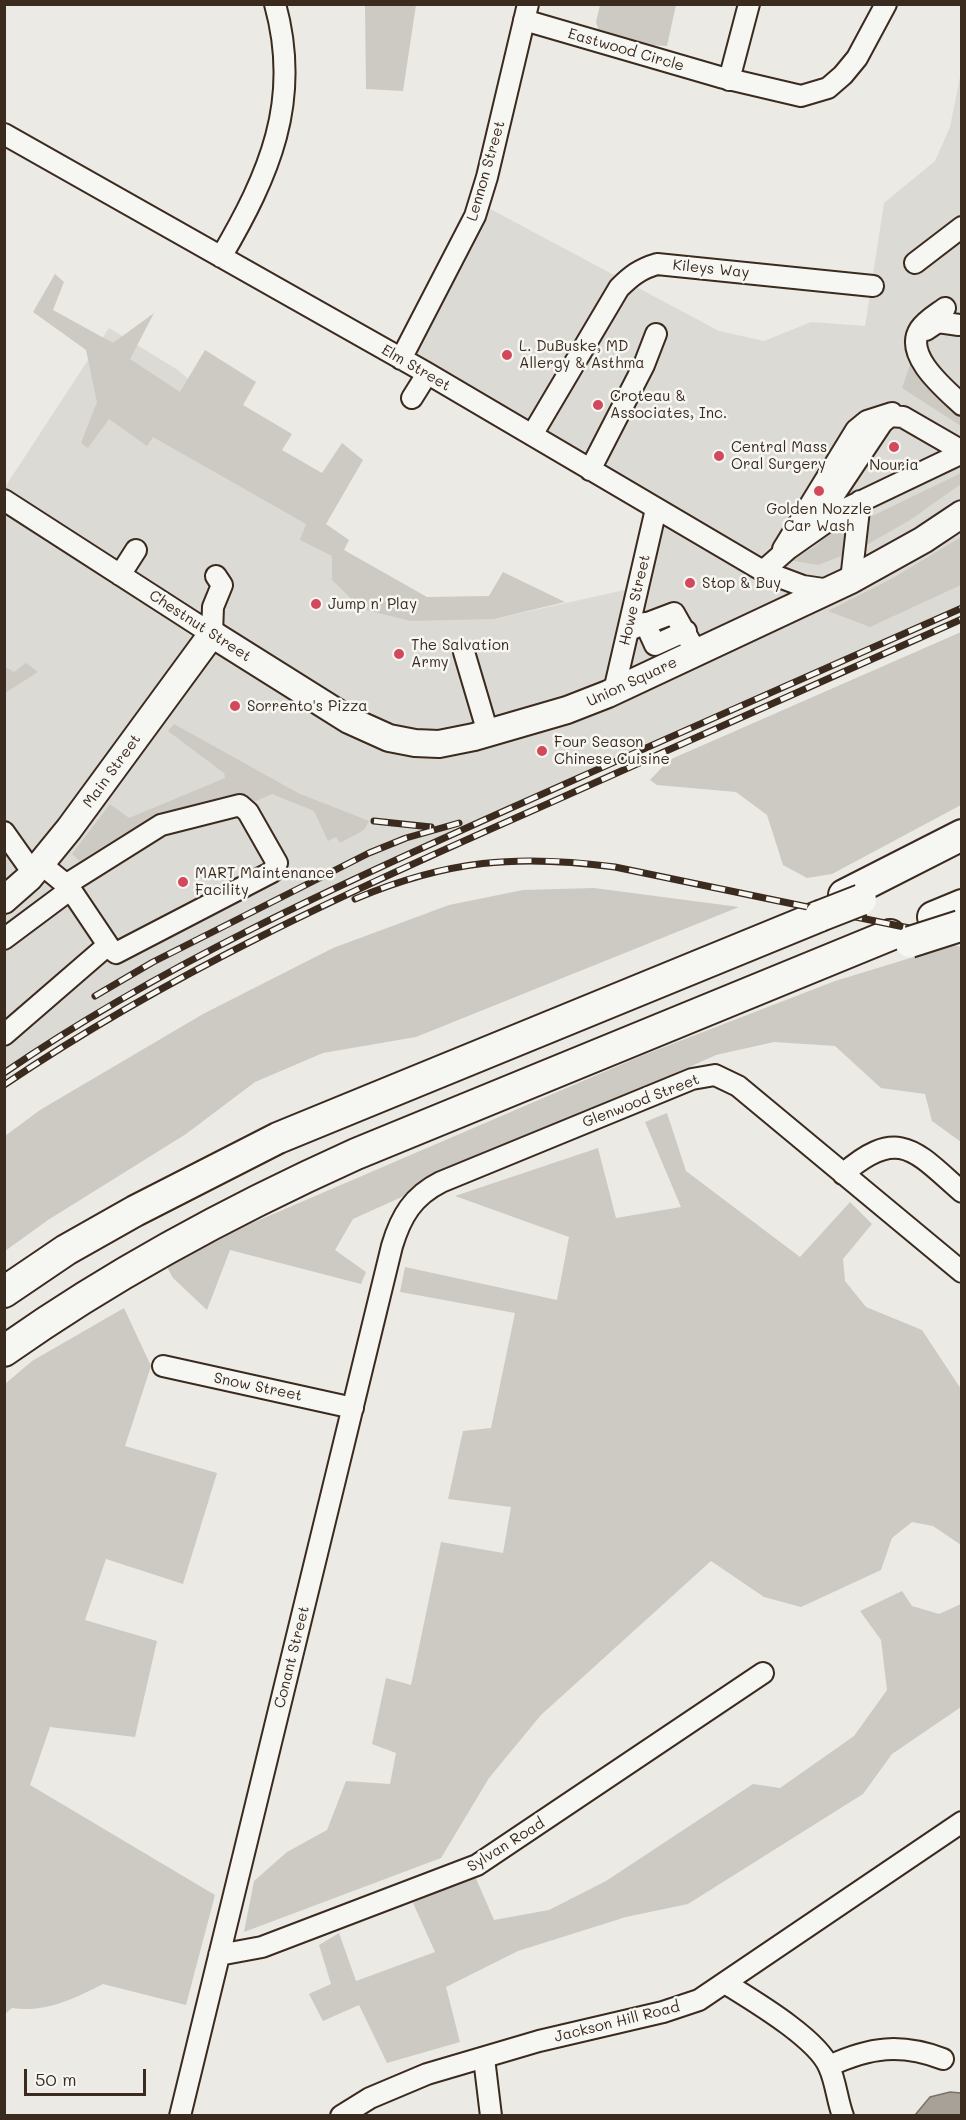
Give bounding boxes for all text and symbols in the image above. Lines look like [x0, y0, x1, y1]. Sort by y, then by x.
street label: Eastwood Circle [566, 25, 686, 75]
street label: Lennon Street [463, 119, 509, 223]
street label: Kileys Way [672, 256, 750, 282]
place label: L. DuBuske, MD Allergy & Asthma [519, 337, 645, 372]
street label: Elm Street [378, 341, 454, 395]
marker: L. DuBuske, MD Allergy & Asthma [500, 348, 514, 362]
place label: Croteau & Associates, Inc. [610, 387, 727, 422]
marker: Croteau & Associates, Inc. [591, 398, 605, 412]
place label: Central Mass Oral Surgery [731, 438, 827, 473]
marker: Nouria [887, 440, 901, 454]
marker: Central Mass Oral Surgery [712, 449, 726, 463]
place label: Nouria [869, 456, 919, 474]
marker: Golden Nozzle Car Wash [812, 484, 826, 498]
place label: Golden Nozzle Car Wash [766, 500, 872, 535]
street label: Howe Street [616, 553, 654, 647]
place label: Stop & Buy [702, 574, 781, 592]
marker: Stop & Buy [683, 576, 697, 590]
street label: Chestnut Street [146, 586, 254, 666]
place label: Jump n' Play [328, 595, 417, 613]
marker: Jump n' Play [309, 597, 323, 611]
place label: The Salvation Army [411, 636, 509, 671]
marker: The Salvation Army [392, 647, 406, 661]
street label: Union Square [584, 653, 680, 711]
place label: Sorrento's Pizza [247, 697, 368, 715]
marker: Sorrento's Pizza [228, 699, 242, 713]
street label: Main Street [79, 731, 145, 811]
place label: Four Season Chinese Cuisine [554, 733, 670, 768]
marker: Four Season Chinese Cuisine [535, 744, 549, 758]
place label: MART Maintenance Facility [195, 864, 334, 899]
marker: MART Maintenance Facility [176, 875, 190, 889]
street label: Glenwood Street [580, 1070, 702, 1132]
street label: Snow Street [212, 1369, 304, 1405]
street label: Conant Street [271, 1604, 313, 1710]
street label: Sylvan Road [464, 1814, 548, 1876]
street label: Jackson Hill Road [552, 1998, 682, 2046]
scale bar [27, 2057, 148, 2095]
text: 50 m [35, 2067, 77, 2091]

